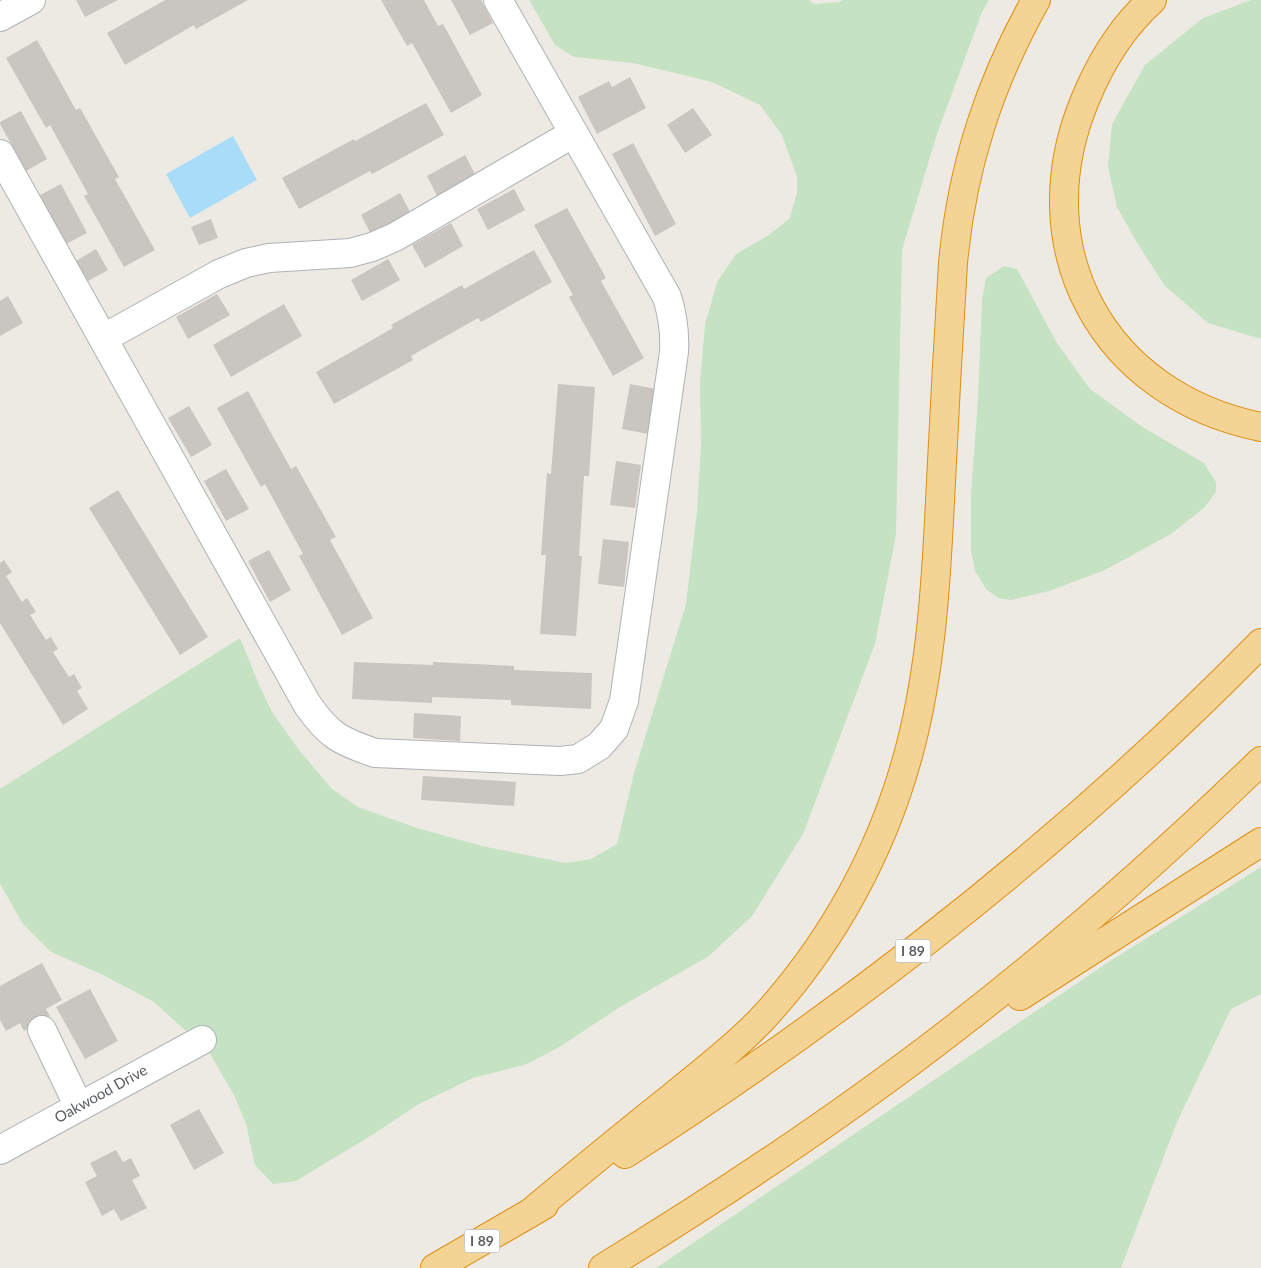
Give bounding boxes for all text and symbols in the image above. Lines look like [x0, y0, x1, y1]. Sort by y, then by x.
road number: I 89 [896, 939, 930, 962]
street label: Oakwood Drive [51, 1060, 150, 1126]
road number: I 89 [464, 1230, 500, 1252]

